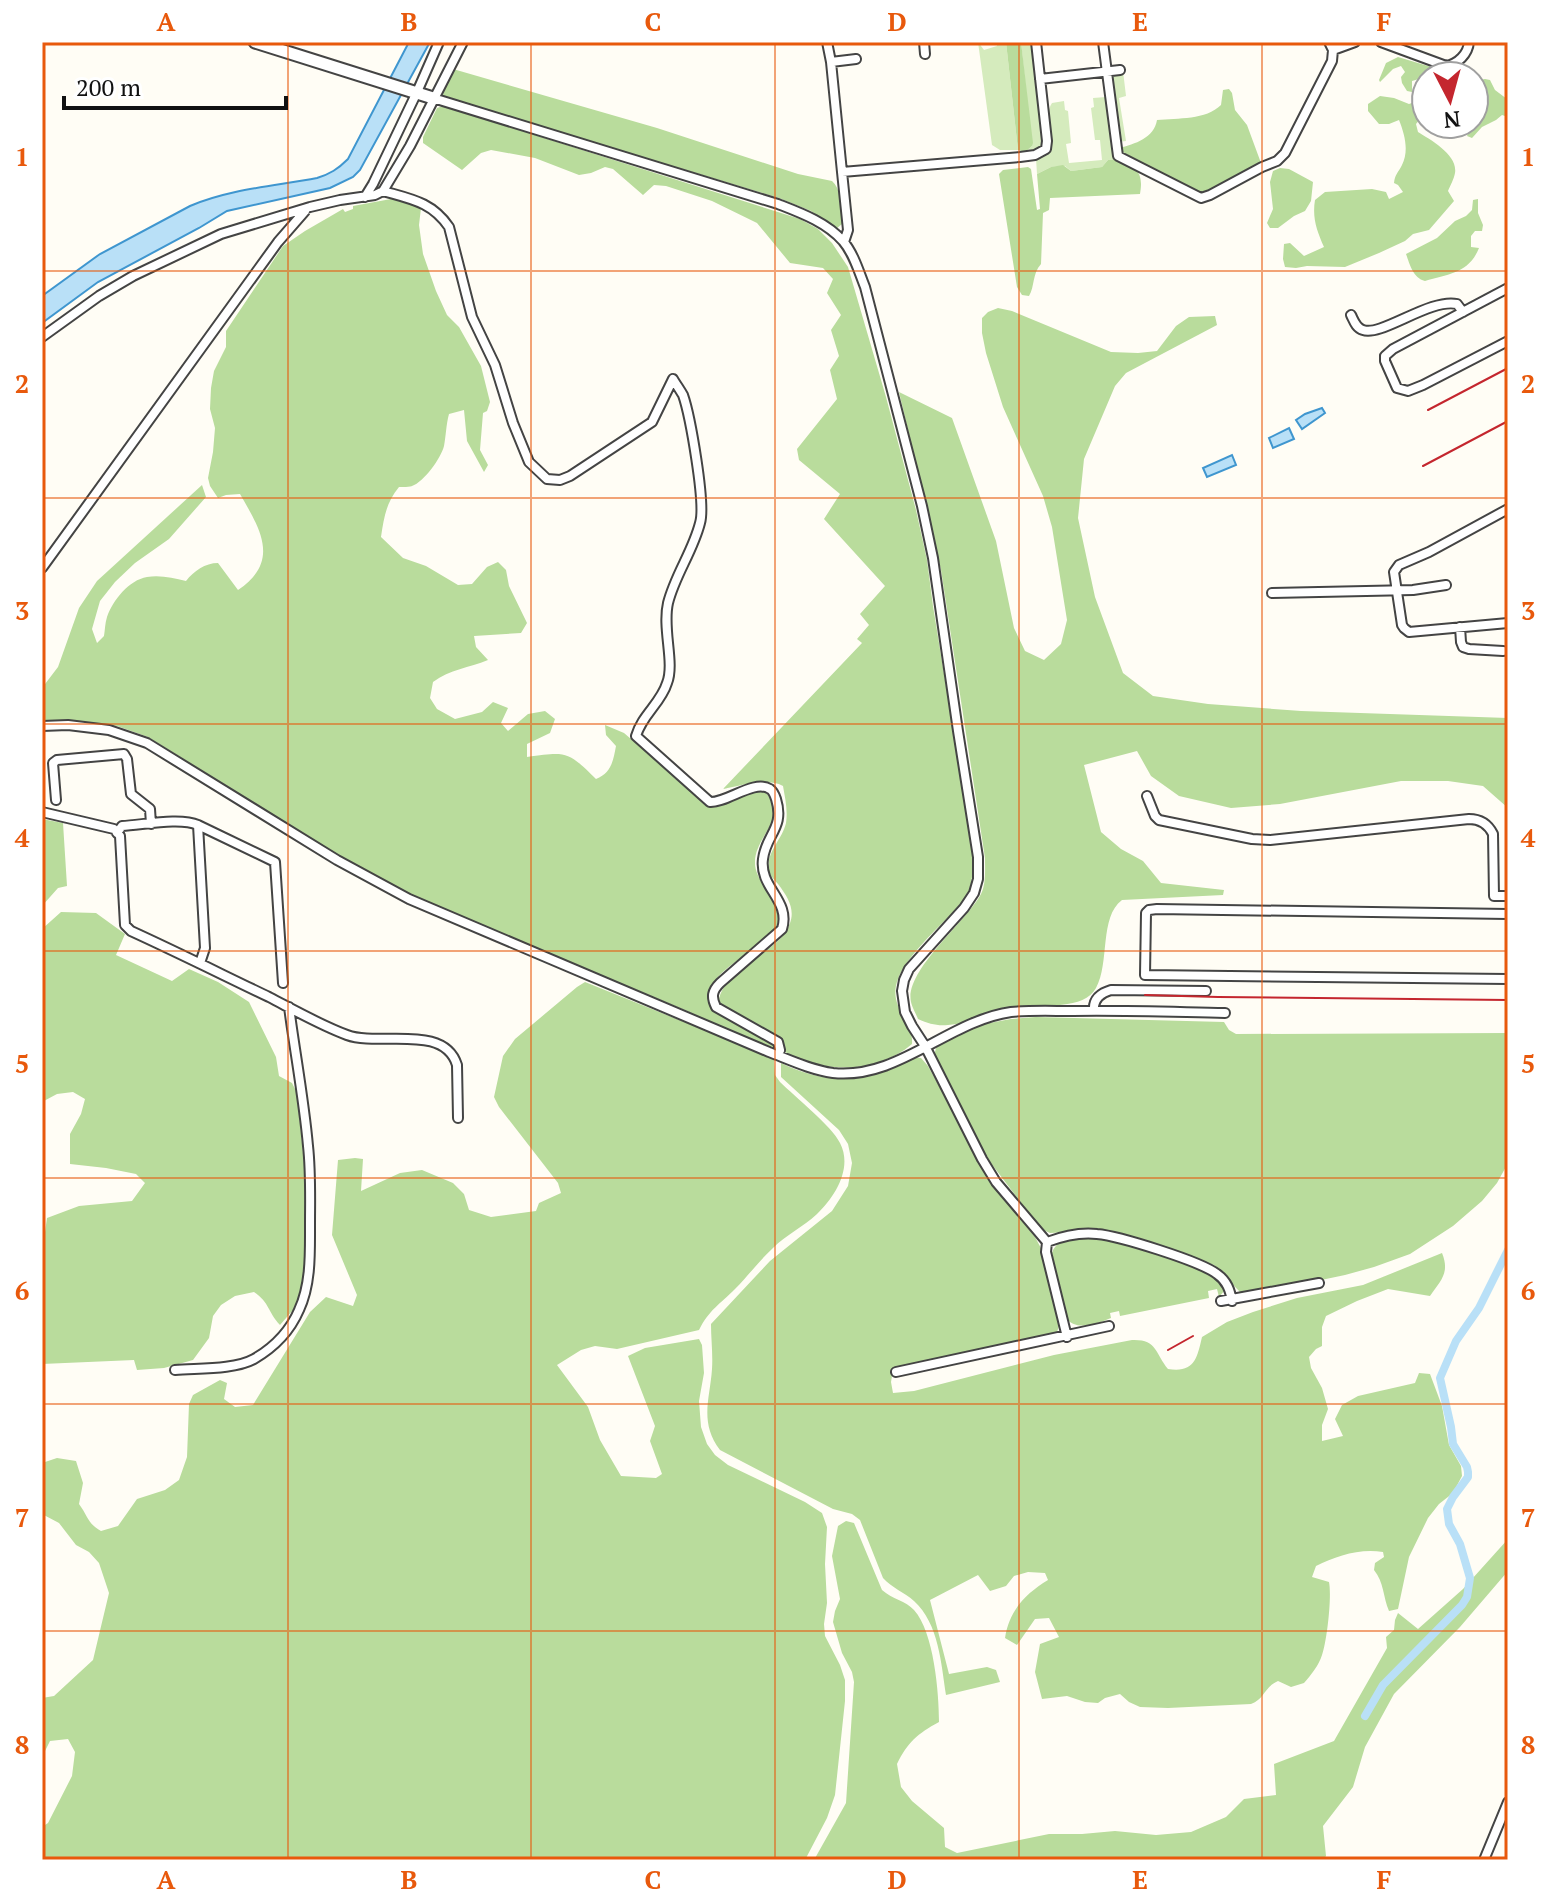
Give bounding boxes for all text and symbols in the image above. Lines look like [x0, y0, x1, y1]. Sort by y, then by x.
text: A [157, 4, 176, 38]
text: B [401, 4, 417, 38]
text: C [645, 4, 661, 38]
text: D [887, 4, 907, 38]
text: E [1132, 4, 1148, 38]
text: F [1377, 4, 1392, 38]
scale bar [64, 60, 286, 110]
north arrow [1410, 60, 1490, 140]
text: 200 m [76, 71, 141, 103]
text: N [1442, 105, 1462, 136]
text: 1 [15, 139, 29, 173]
text: 1 [1521, 139, 1535, 173]
text: 2 [15, 366, 29, 400]
text: 2 [1521, 366, 1535, 400]
text: 3 [15, 593, 29, 627]
text: 3 [1521, 593, 1535, 627]
text: 4 [15, 820, 30, 854]
text: 4 [1521, 820, 1536, 854]
text: 5 [15, 1046, 29, 1080]
text: 5 [1521, 1046, 1535, 1080]
text: 6 [15, 1273, 29, 1307]
text: 6 [1521, 1273, 1535, 1307]
text: 7 [15, 1500, 29, 1534]
text: 7 [1521, 1500, 1535, 1534]
text: 8 [15, 1727, 29, 1761]
text: 8 [1521, 1727, 1535, 1761]
text: A [157, 1862, 176, 1896]
text: B [401, 1862, 417, 1896]
text: C [645, 1862, 661, 1896]
text: D [887, 1862, 907, 1896]
text: E [1132, 1862, 1148, 1896]
text: F [1377, 1862, 1392, 1896]

